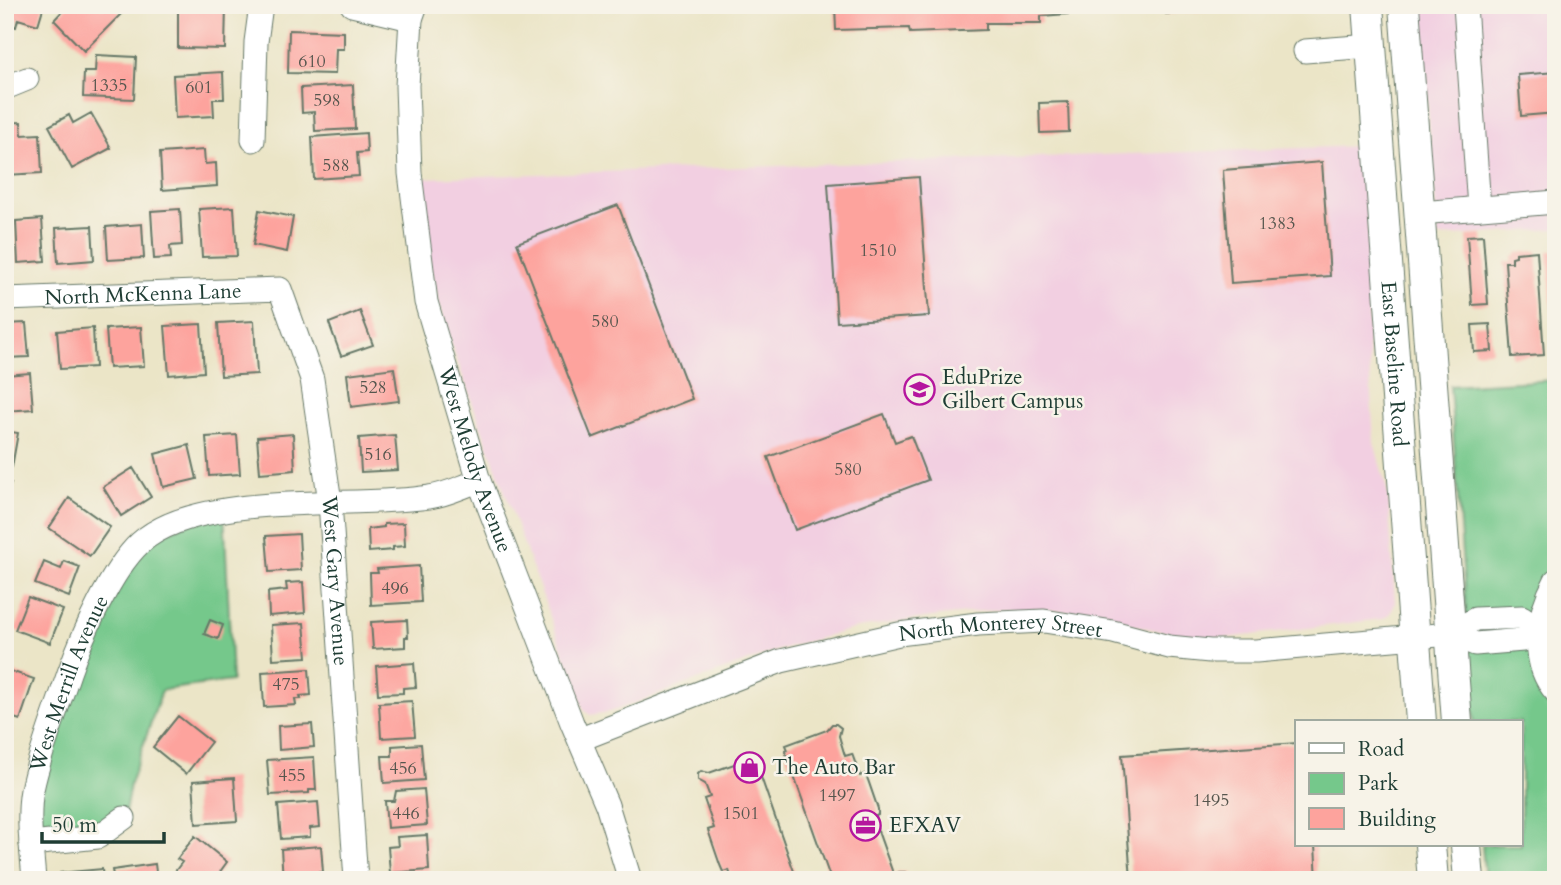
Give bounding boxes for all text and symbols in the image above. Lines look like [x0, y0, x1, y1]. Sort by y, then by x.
house number: 610 [298, 49, 326, 74]
house number: 1335 [91, 73, 127, 98]
house number: 601 [185, 75, 213, 100]
house number: 598 [313, 88, 341, 113]
house number: 588 [322, 153, 350, 178]
house number: 1383 [1259, 211, 1295, 236]
house number: 1510 [860, 238, 896, 263]
street label: North McKenna Lane [44, 276, 242, 313]
street label: East Baseline Road [1373, 280, 1415, 448]
house number: 580 [591, 309, 619, 334]
street label: West Melody Avenue [431, 362, 519, 557]
place label: EduPrize Gilbert Campus [942, 363, 1083, 416]
school or university icon: EduPrize Gilbert Campus [902, 372, 936, 406]
house number: 528 [359, 375, 387, 400]
house number: 516 [364, 442, 392, 467]
house number: 580 [834, 457, 862, 482]
street label: West Gary Avenue [315, 494, 355, 667]
house number: 496 [381, 576, 409, 601]
street label: West Merrill Avenue [22, 590, 116, 777]
street label: North Monterey Street [897, 607, 1105, 649]
house number: 475 [272, 672, 300, 697]
legend [1295, 720, 1522, 846]
text: Road [1358, 735, 1404, 764]
shop icon: The Auto Bar [732, 750, 766, 784]
place label: The Auto Bar [772, 753, 896, 782]
house number: 456 [389, 756, 417, 781]
house number: 455 [278, 763, 306, 788]
text: Park [1358, 769, 1399, 798]
house number: 1497 [819, 783, 855, 808]
house number: 1495 [1193, 788, 1229, 813]
scale bar [42, 801, 164, 845]
house number: 446 [392, 801, 420, 826]
house number: 1501 [723, 801, 759, 826]
text: Building [1358, 805, 1436, 834]
office icon: EFXAV [849, 808, 883, 842]
text: 50 m [52, 811, 97, 840]
place label: EFXAV [889, 811, 961, 840]

